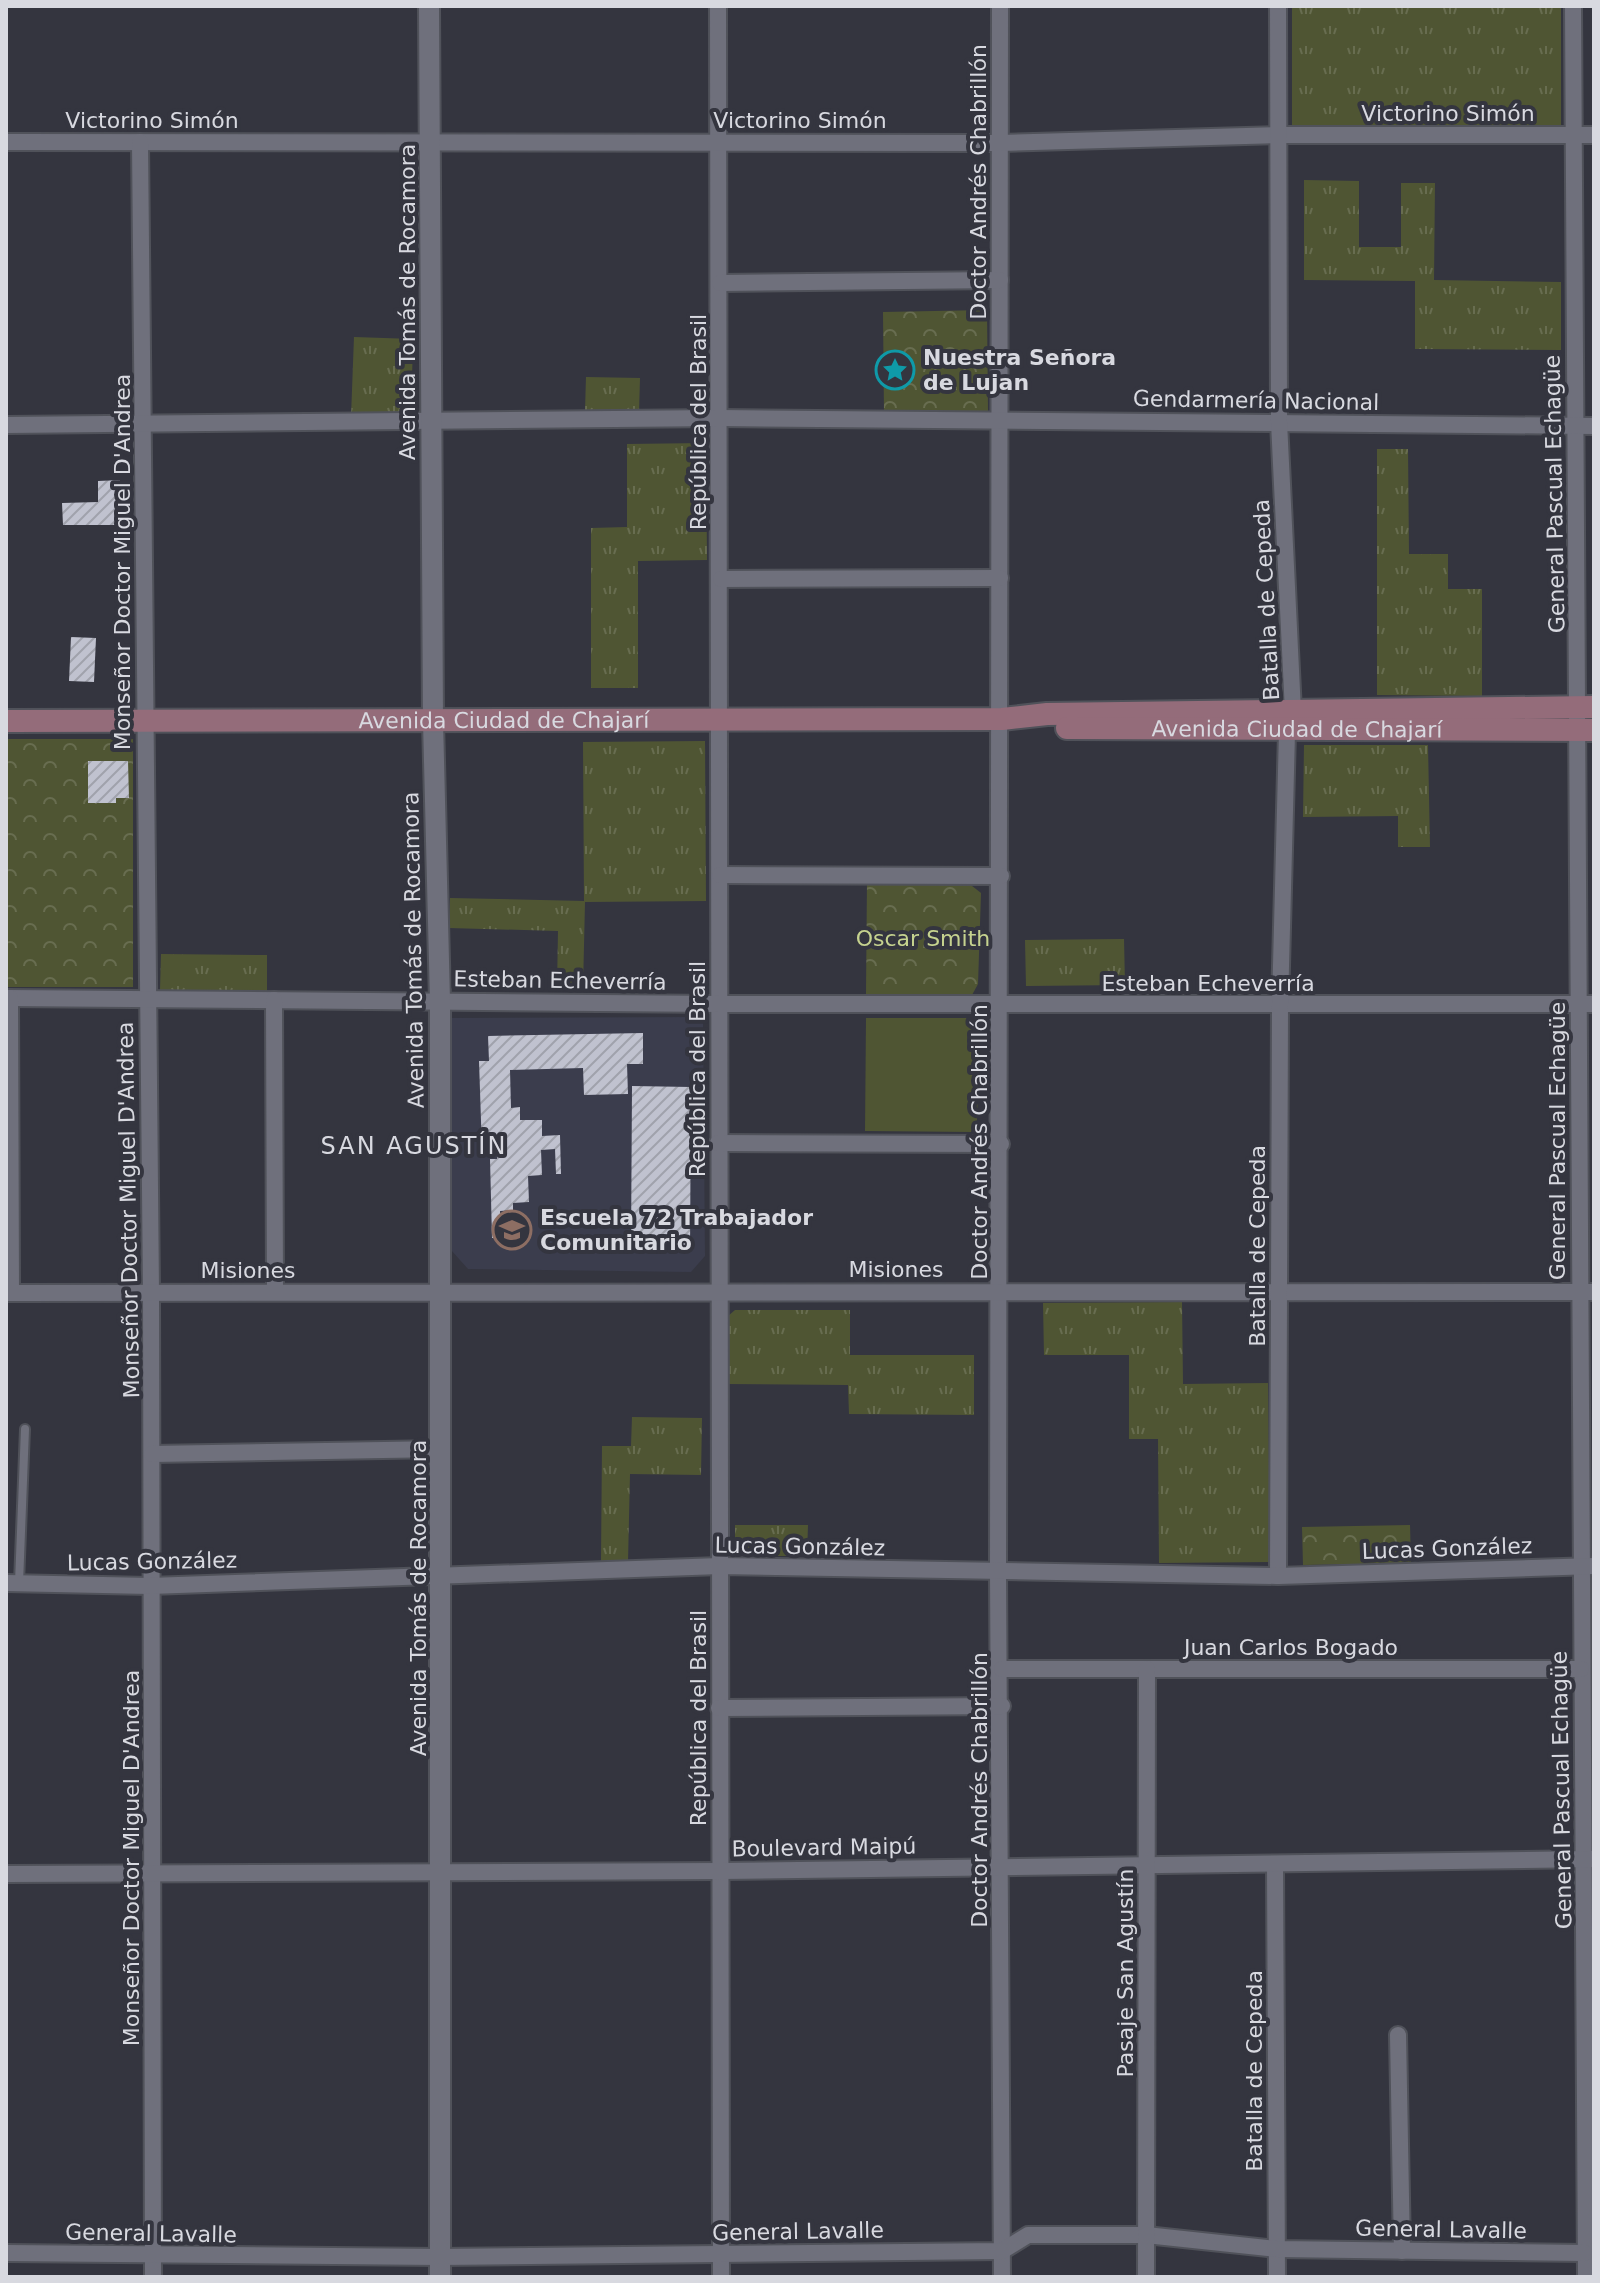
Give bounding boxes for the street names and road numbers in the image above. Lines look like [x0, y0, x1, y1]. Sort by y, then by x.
street label: Doctor Andrés Chabrillón [966, 44, 991, 320]
street label: Victorino Simón [1361, 101, 1535, 126]
street label: Victorino Simón [65, 108, 239, 133]
street label: Victorino Simón [713, 108, 887, 133]
street label: Avenida Tomás de Rocamora [395, 144, 420, 460]
street label: República del Brasil [686, 314, 711, 530]
street label: General Pascual Echagüe [1540, 355, 1569, 633]
street label: Monseñor Doctor Miguel D'Andrea [110, 374, 135, 750]
street label: Gendarmería Nacional [1133, 386, 1379, 415]
street label: Batalla de Cepeda [1249, 499, 1284, 701]
street label: Avenida Ciudad de Chajarí [359, 708, 650, 733]
street label: Avenida Ciudad de Chajarí [1152, 716, 1443, 742]
street label: Avenida Tomás de Rocamora [398, 792, 429, 1108]
street label: República del Brasil [685, 961, 710, 1177]
street label: Esteban Echeverría [453, 966, 667, 995]
street label: Esteban Echeverría [1101, 971, 1315, 996]
street label: General Pascual Echagüe [1545, 1002, 1570, 1280]
street label: Doctor Andrés Chabrillón [967, 1004, 992, 1280]
street label: Monseñor Doctor Miguel D'Andrea [113, 1021, 144, 1398]
street label: Batalla de Cepeda [1245, 1145, 1270, 1347]
street label: Misiones [848, 1257, 944, 1282]
street label: Misiones [200, 1258, 296, 1283]
street label: Avenida Tomás de Rocamora [406, 1440, 431, 1756]
street label: Lucas González [715, 1533, 885, 1560]
street label: Lucas González [1361, 1533, 1533, 1564]
street label: Lucas González [67, 1548, 237, 1575]
street label: República del Brasil [686, 1610, 711, 1826]
street label: Juan Carlos Bogado [1182, 1635, 1398, 1660]
street label: General Pascual Echagüe [1547, 1651, 1576, 1929]
street label: Doctor Andrés Chabrillón [967, 1652, 992, 1928]
street label: Monseñor Doctor Miguel D'Andrea [119, 1670, 144, 2046]
street label: Boulevard Maipú [731, 1833, 917, 1862]
street label: Pasaje San Agustín [1113, 1869, 1138, 2077]
street label: Batalla de Cepeda [1242, 1970, 1267, 2172]
street label: General Lavalle [1355, 2216, 1527, 2243]
street label: General Lavalle [712, 2218, 884, 2245]
street label: General Lavalle [65, 2220, 237, 2247]

